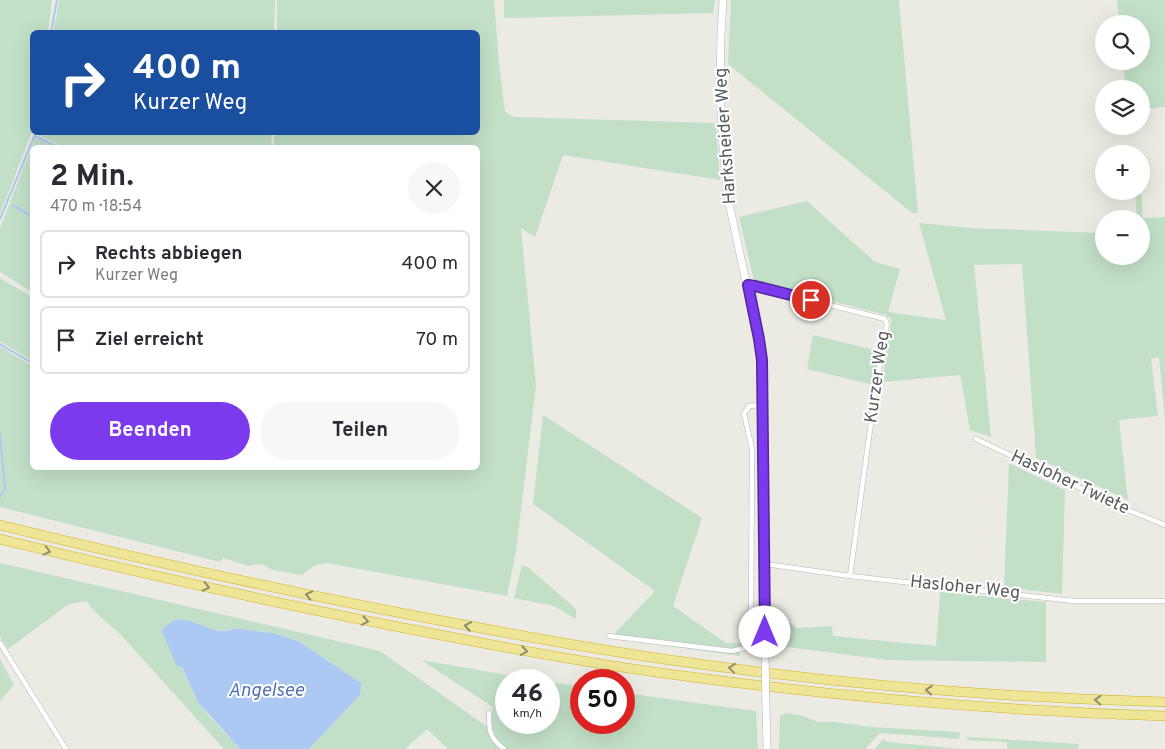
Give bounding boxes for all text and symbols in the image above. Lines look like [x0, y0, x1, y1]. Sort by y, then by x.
map controls [1095, 15, 1150, 265]
button: search [1095, 15, 1150, 70]
text: 400 m [133, 47, 241, 91]
icon: right [50, 50, 115, 115]
street label: Harksheider Weg [710, 67, 742, 205]
button: layers [1095, 80, 1150, 135]
text: Kurzer Weg [133, 90, 247, 117]
button: + [1095, 145, 1150, 200]
text: 2 Min. [50, 159, 134, 196]
button: close [408, 162, 460, 214]
text: 470 m · 18:54 [50, 197, 142, 217]
button: − [1095, 210, 1150, 265]
text: Rechts abbiegen [95, 242, 243, 266]
icon: right [52, 250, 80, 278]
text: 400 m [401, 252, 458, 276]
text: Kurzer Weg [95, 266, 178, 286]
pin [790, 279, 832, 321]
icon: arrive [797, 286, 825, 314]
icon: arrive [52, 326, 80, 354]
text: Ziel erreicht [95, 328, 204, 352]
text: 70 m [416, 328, 458, 352]
street label: Kurzer Weg [860, 329, 896, 425]
button: Beenden [50, 402, 250, 460]
button: Teilen [260, 402, 460, 460]
street label: Hasloher Twiete [1007, 445, 1133, 521]
one-way arrow [43, 545, 52, 556]
street label: Hasloher Weg [909, 571, 1021, 605]
one-way arrow [201, 581, 210, 592]
one-way arrow [304, 590, 313, 601]
position arrow [738, 605, 790, 657]
one-way arrow [360, 615, 369, 625]
one-way arrow [464, 622, 473, 632]
one-way arrow [520, 645, 529, 655]
one-way arrow [728, 663, 736, 674]
speed limit sign: 50 [570, 669, 635, 734]
water label: Angelsee [228, 679, 304, 703]
text: 46 [512, 679, 543, 711]
one-way arrow [925, 684, 933, 695]
one-way arrow [1094, 694, 1102, 705]
text: km/h [513, 706, 542, 722]

